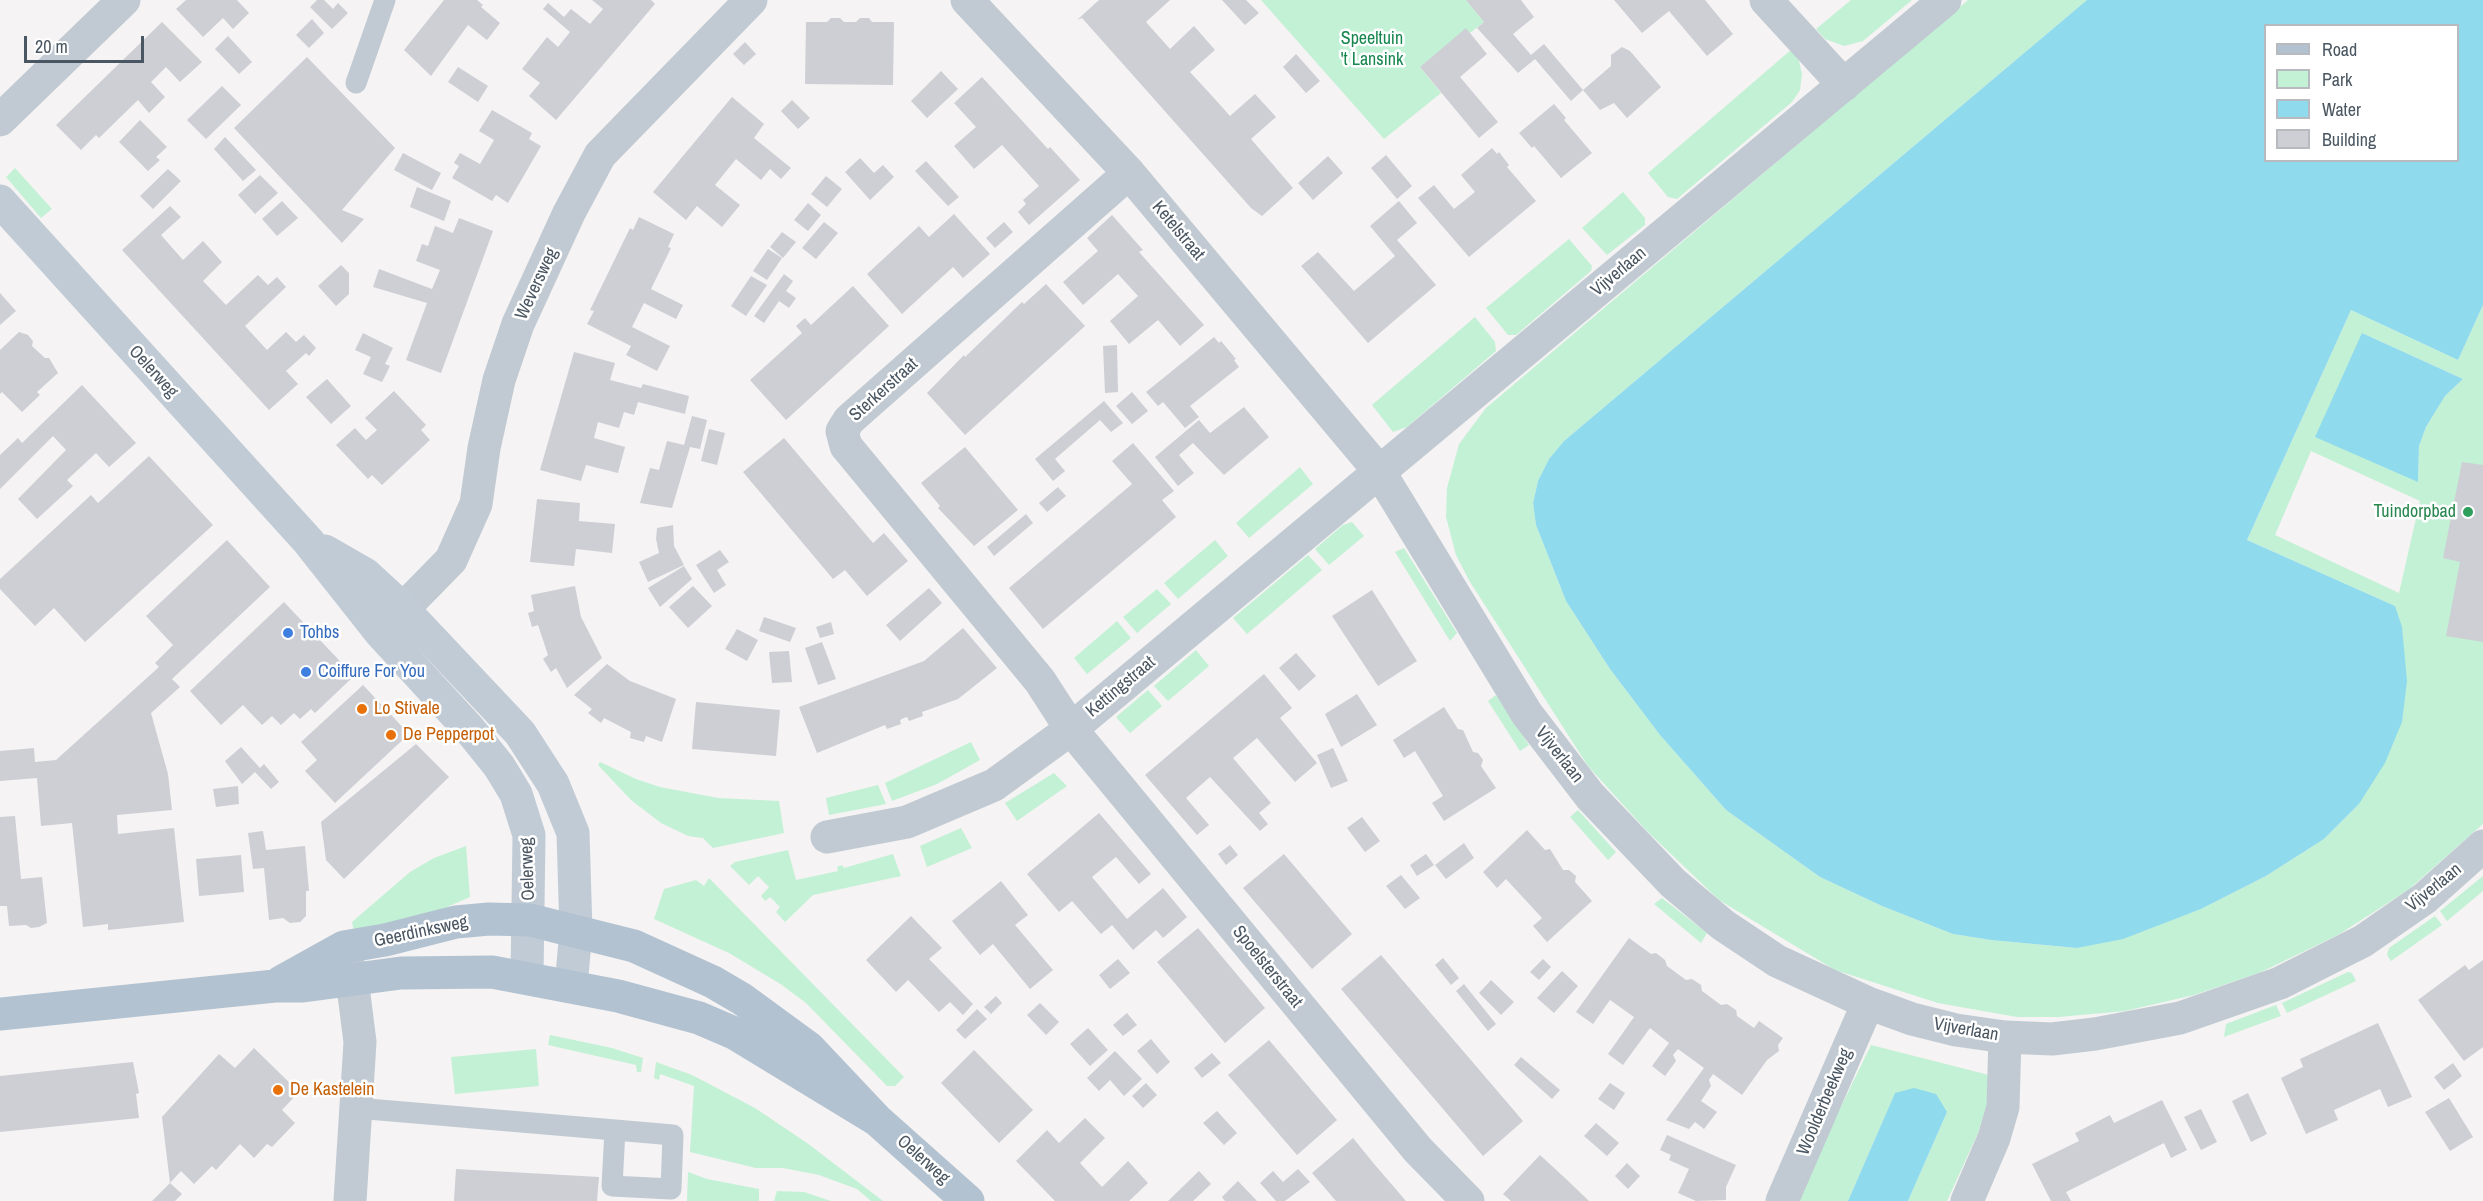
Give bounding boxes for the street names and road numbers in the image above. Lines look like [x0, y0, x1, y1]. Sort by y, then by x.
street label: Ketelstraat [1147, 197, 1209, 265]
street label: Vijverlaan [1587, 243, 1651, 301]
street label: Weversweg [511, 245, 563, 323]
street label: Oelerweg [124, 341, 182, 403]
street label: Sterkerstraat [845, 354, 923, 426]
street label: Kettingstraat [1082, 652, 1160, 722]
street label: Vijverlaan [1530, 723, 1588, 787]
street label: Oelerweg [516, 837, 540, 901]
street label: Vijverlaan [2402, 859, 2466, 917]
street label: Geerdinksweg [372, 912, 470, 952]
street label: Spoelsterstraat [1227, 922, 1307, 1012]
street label: Vijverlaan [1932, 1014, 2000, 1046]
street label: Woolderbeekweg [1793, 1045, 1857, 1159]
street label: Oelerweg [892, 1131, 954, 1189]

